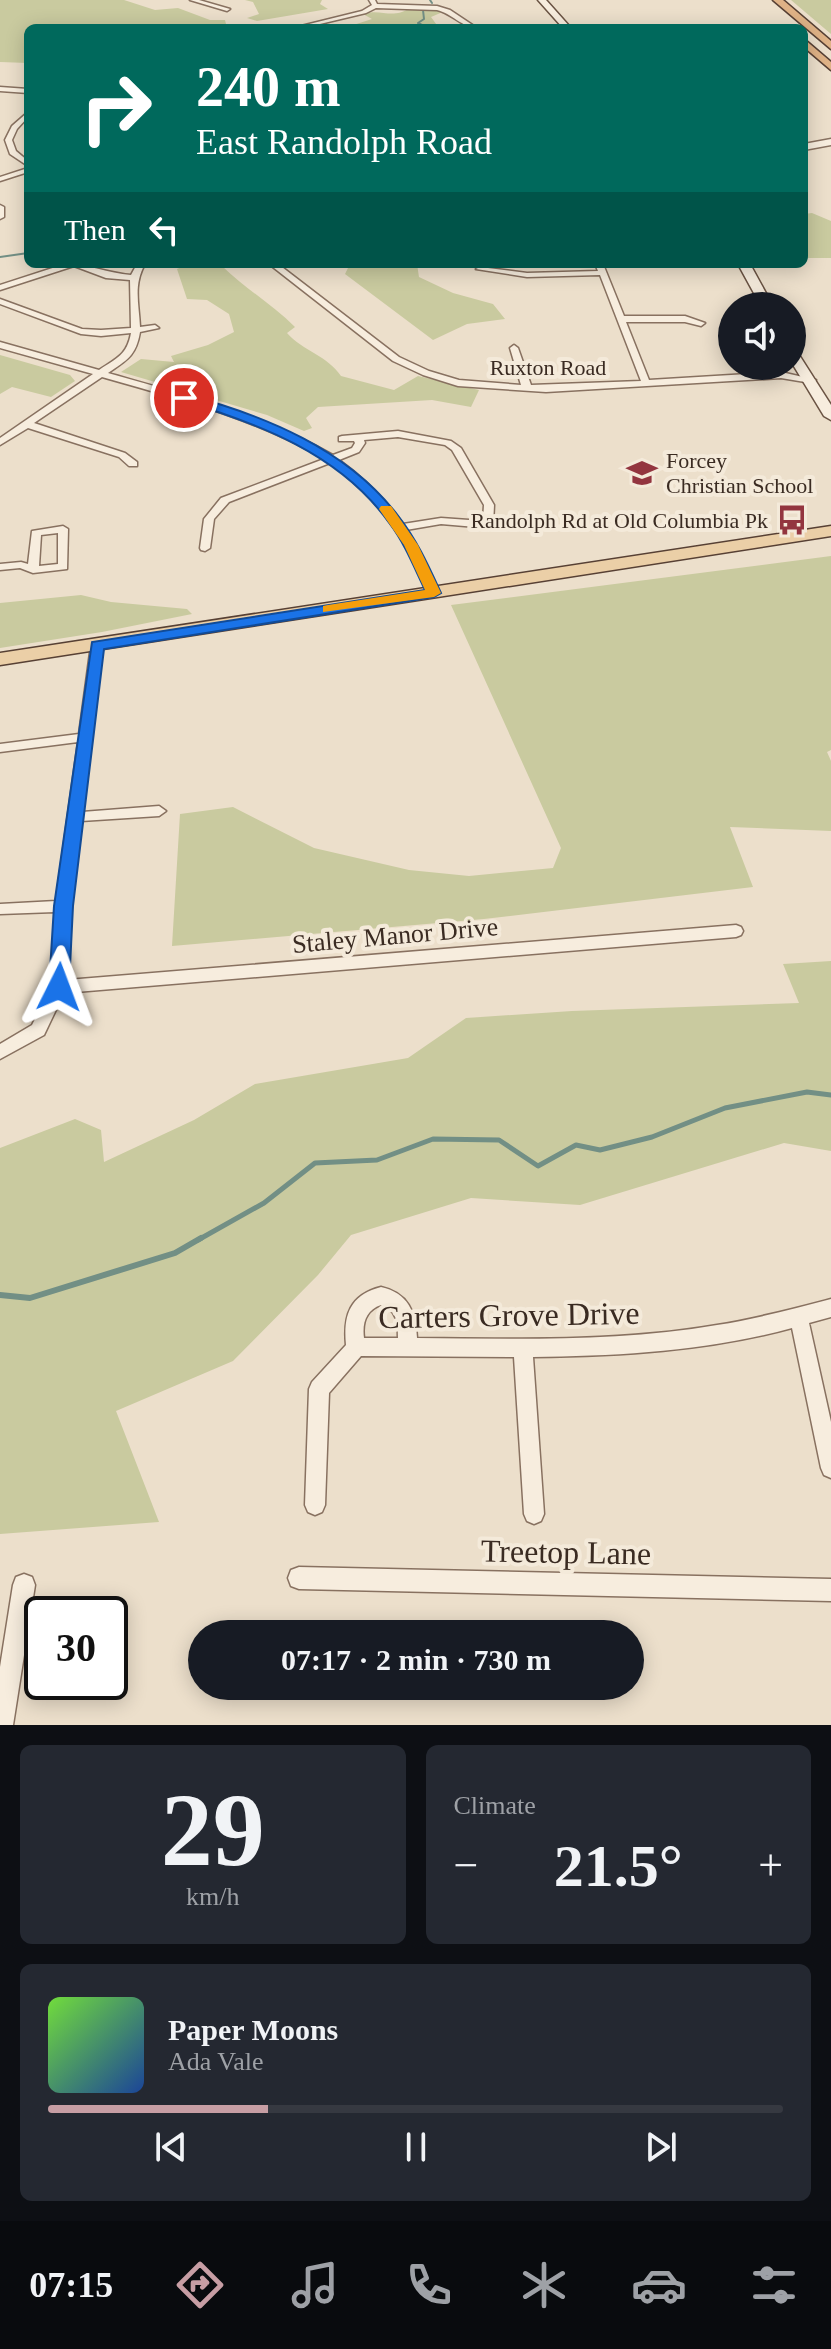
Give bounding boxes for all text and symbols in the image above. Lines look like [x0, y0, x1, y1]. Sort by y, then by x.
icon: right [64, 56, 168, 160]
text: 240 m [196, 56, 341, 118]
text: East Randolph Road [196, 122, 492, 162]
icon: left [142, 208, 186, 252]
text: Then [64, 213, 126, 246]
map controls [718, 292, 806, 380]
button: sound [718, 292, 806, 380]
street label: Ruxton Road [490, 355, 606, 380]
pin [150, 364, 218, 432]
icon: arrive [162, 376, 206, 420]
place label: Forcey Christian School [666, 448, 813, 498]
school or university icon: Forcey Christian School [625, 456, 659, 490]
bus stop icon: Randolph Rd at Old Columbia Pk [775, 503, 809, 537]
place label: Randolph Rd at Old Columbia Pk [470, 508, 768, 533]
street label: Staley Manor Drive [291, 912, 499, 959]
position arrow [17, 945, 101, 1029]
street label: Carters Grove Drive [378, 1295, 640, 1335]
street label: Treetop Lane [481, 1533, 651, 1571]
speed limit sign: 30 [24, 1596, 128, 1700]
text: 07:17 · 2 min · 730 m [281, 1643, 551, 1676]
text: 29 [161, 1772, 265, 1887]
text: Climate [454, 1791, 536, 1820]
text: 21.5° [554, 1833, 683, 1899]
text: − [454, 1841, 478, 1890]
text: + [758, 1841, 783, 1890]
text: km/h [186, 1882, 239, 1911]
text: Paper Moons [168, 2013, 338, 2046]
text: Ada Vale [168, 2047, 264, 2076]
icon: previous [149, 2125, 193, 2169]
icon: pause [394, 2125, 438, 2169]
icon: next [639, 2125, 683, 2169]
icon: directions [172, 2257, 228, 2313]
icon: music [287, 2257, 343, 2313]
icon: phone [401, 2257, 457, 2313]
icon: climate [516, 2257, 572, 2313]
icon: car [631, 2257, 687, 2313]
icon: filters [746, 2257, 802, 2313]
text: 07:15 [29, 2265, 113, 2305]

